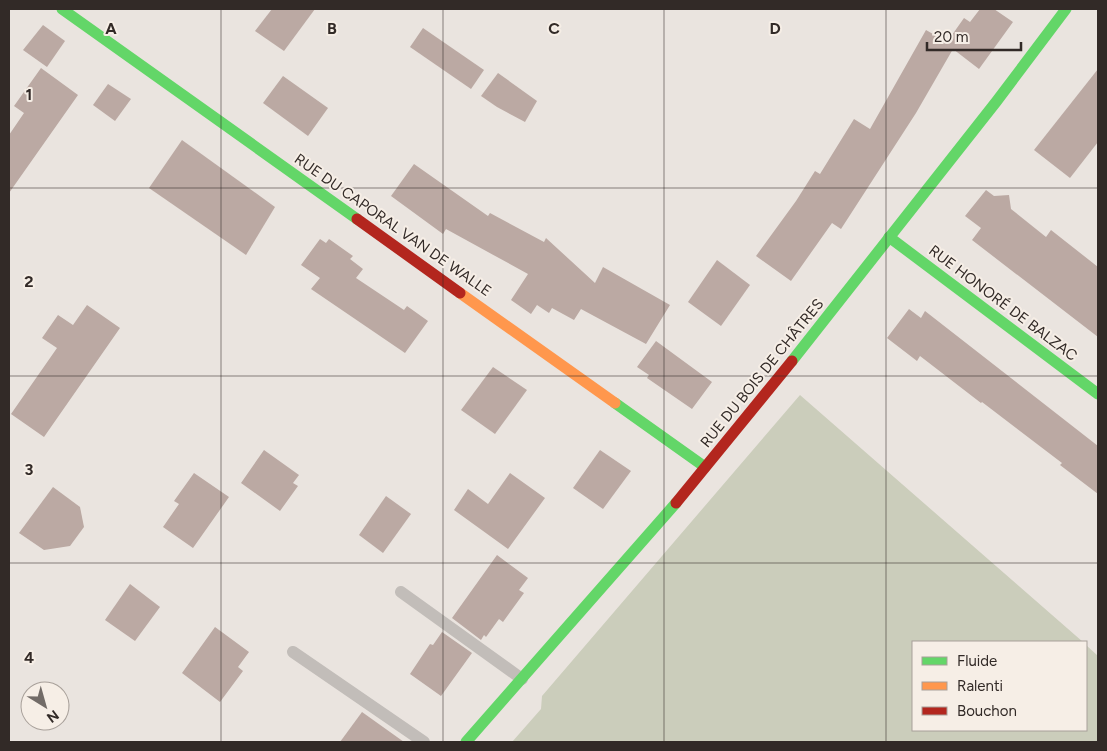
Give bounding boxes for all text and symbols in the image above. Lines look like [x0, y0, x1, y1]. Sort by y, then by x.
text: A [105, 19, 117, 38]
text: B [327, 19, 337, 38]
text: C [548, 19, 560, 38]
text: D [769, 19, 781, 38]
scale bar [927, 20, 1021, 52]
text: 20 m [934, 28, 968, 46]
text: 1 [26, 85, 32, 104]
street label: RUE DU CAPORAL VAN DE WALLE [291, 150, 495, 300]
street label: RUE HONORÉ DE BALZAC [925, 241, 1081, 365]
text: 2 [24, 272, 34, 291]
street label: RUE DU BOIS DE CHÂTRES [697, 295, 827, 451]
text: 3 [25, 460, 34, 479]
legend [912, 641, 1087, 731]
text: 4 [24, 648, 34, 667]
text: Fluide [957, 652, 997, 670]
text: Ralenti [957, 677, 1003, 695]
north arrow [20, 681, 70, 731]
text: Bouchon [957, 702, 1017, 720]
text: N [43, 706, 62, 726]

